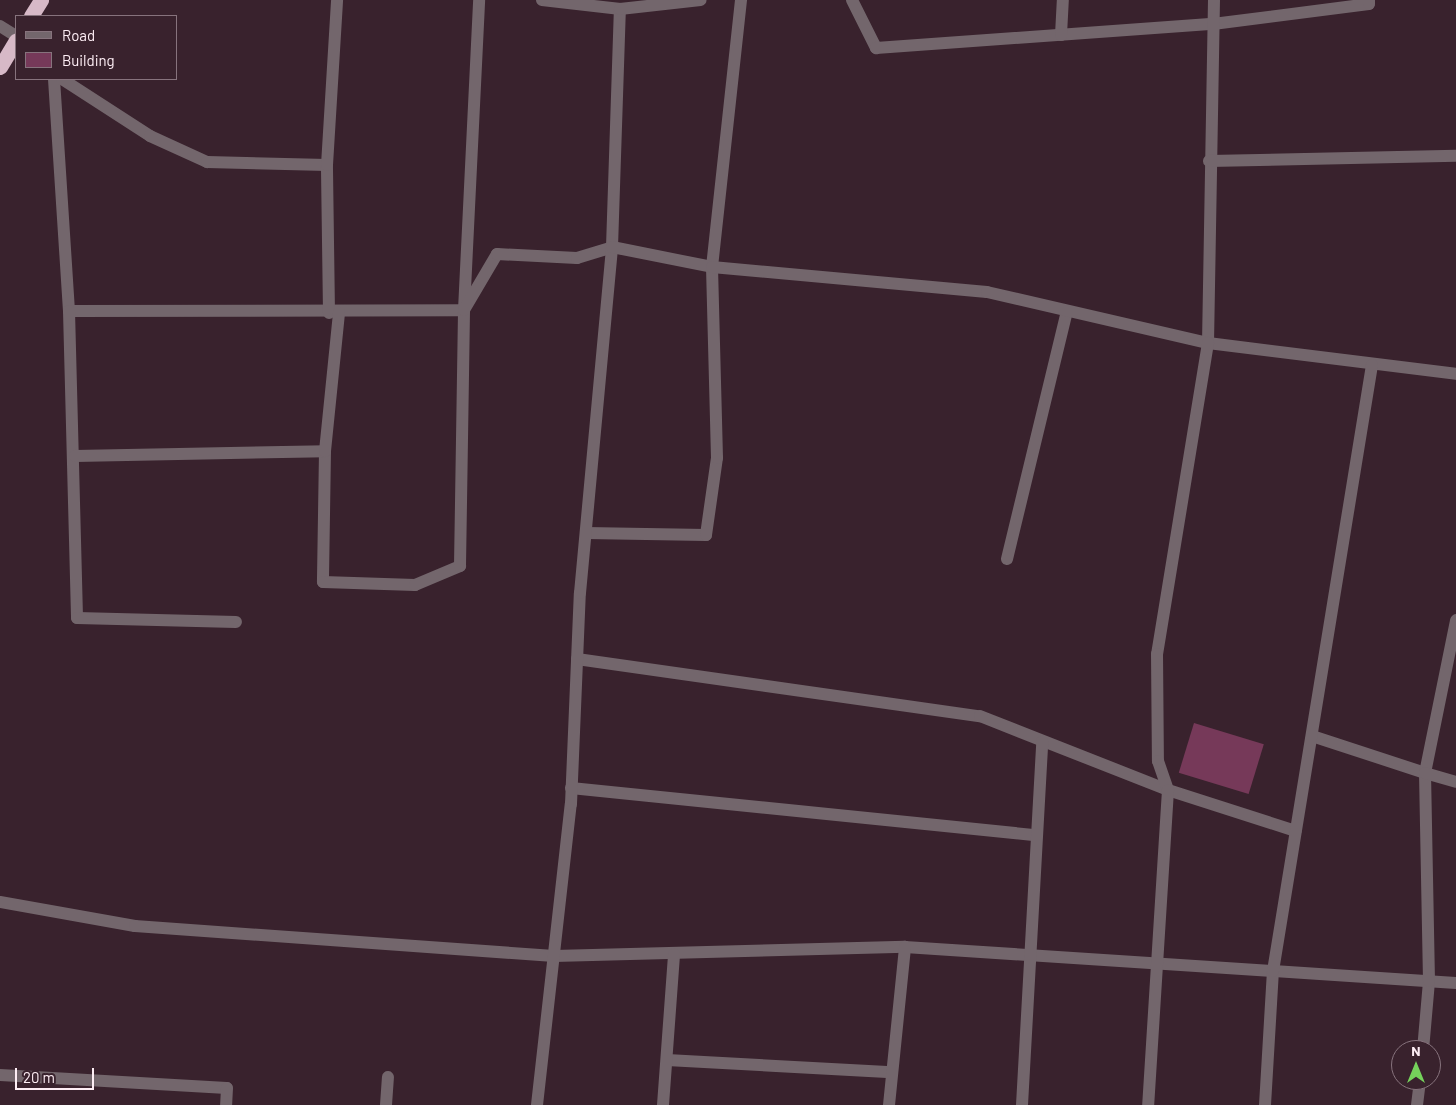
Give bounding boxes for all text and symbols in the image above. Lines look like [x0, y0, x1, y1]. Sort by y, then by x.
legend [15, 15, 178, 80]
text: Road [62, 26, 95, 44]
text: Building [62, 51, 115, 69]
north arrow [1391, 1040, 1441, 1090]
text: N [1411, 1042, 1421, 1059]
scale bar [18, 1058, 96, 1090]
text: 20 m [23, 1068, 55, 1086]

